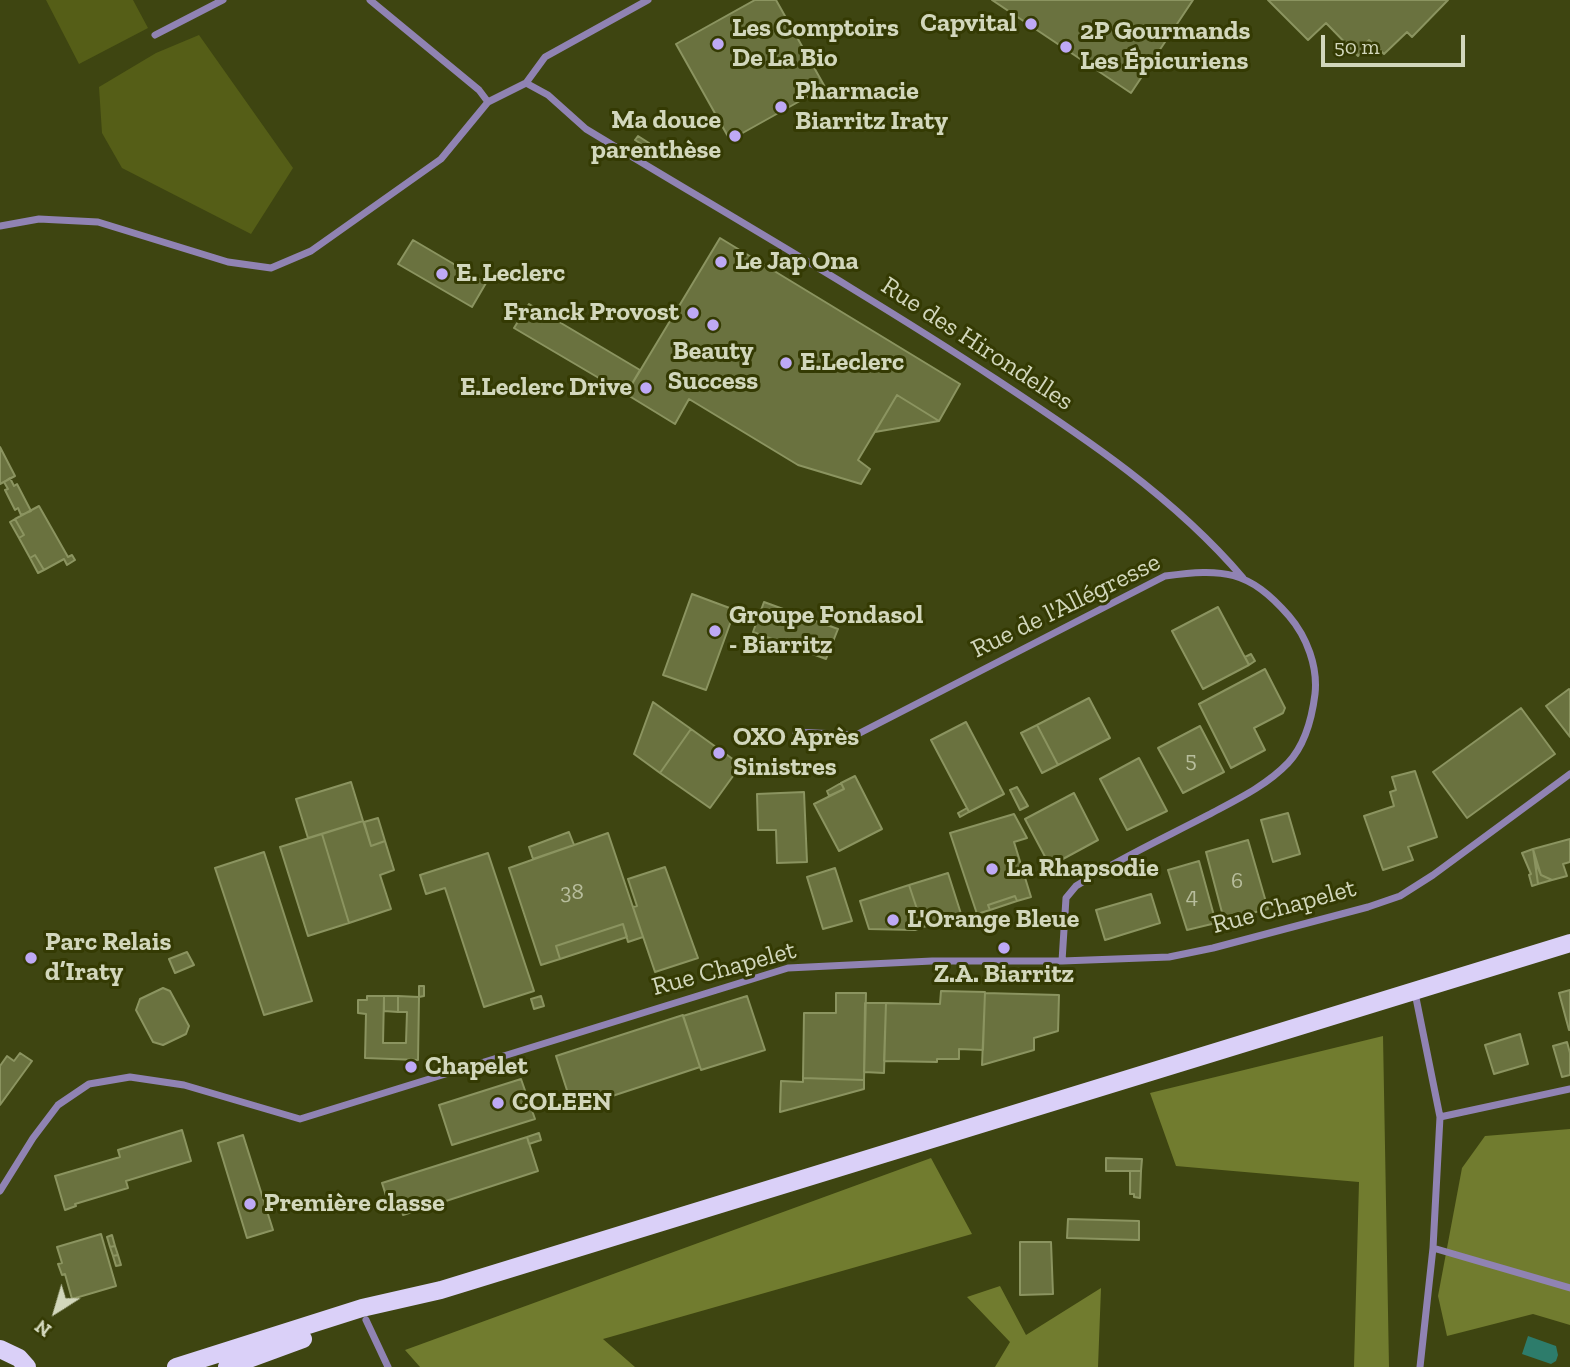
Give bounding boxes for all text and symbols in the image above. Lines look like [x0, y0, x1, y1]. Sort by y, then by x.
place label: Capvital [920, 8, 1017, 40]
place label: Les Comptoirs De La Bio [732, 13, 899, 74]
marker: Capvital [1023, 16, 1039, 32]
place label: 2P Gourmands Les Épicuriens [1080, 16, 1250, 78]
scale bar [1325, 21, 1468, 65]
text: 50 m [1334, 34, 1380, 59]
marker: Les Comptoirs De La Bio [710, 36, 726, 52]
marker: 2P Gourmands Les Épicuriens [1058, 39, 1074, 55]
place label: Pharmacie Biarritz Iraty [795, 76, 948, 138]
marker: Pharmacie Biarritz Iraty [773, 99, 789, 115]
place label: Ma douce parenthèse [591, 105, 721, 166]
marker: Ma douce parenthèse [727, 128, 743, 144]
place label: Le Jap Ona [735, 246, 859, 278]
marker: Le Jap Ona [713, 254, 729, 270]
place label: E. Leclerc [456, 258, 565, 290]
marker: E. Leclerc [434, 266, 450, 282]
street label: Rue des Hirondelles [875, 270, 1079, 418]
place label: Franck Provost [503, 297, 679, 329]
marker: Franck Provost [685, 305, 701, 321]
marker: Beauty Success [705, 317, 721, 333]
place label: Beauty Success [668, 336, 758, 398]
place label: E.Leclerc [800, 347, 904, 379]
marker: E.Leclerc [778, 355, 794, 371]
place label: E.Leclerc Drive [460, 372, 632, 404]
marker: E.Leclerc Drive [638, 380, 654, 396]
street label: Rue de l'Allégresse [966, 547, 1166, 665]
place label: Groupe Fondasol - Biarritz [729, 600, 924, 662]
marker: Groupe Fondasol - Biarritz [707, 623, 723, 639]
place label: OXO Après Sinistres [733, 722, 859, 784]
marker: OXO Après Sinistres [711, 745, 727, 761]
house number: 5 [1185, 746, 1197, 774]
place label: La Rhapsodie [1006, 853, 1159, 885]
marker: La Rhapsodie [984, 861, 1000, 877]
house number: 6 [1231, 867, 1243, 895]
street label: Rue Chapelet [1209, 873, 1359, 941]
house number: 38 [560, 878, 584, 906]
house number: 4 [1186, 882, 1198, 910]
place label: L'Orange Bleue [907, 904, 1079, 936]
marker: L'Orange Bleue [885, 912, 901, 928]
place label: Parc Relais d’Iraty [45, 927, 171, 988]
street label: Rue Chapelet [649, 935, 799, 1003]
marker: Z.A. Biarritz [996, 940, 1012, 956]
marker: Parc Relais d’Iraty [23, 950, 39, 966]
place label: Z.A. Biarritz [934, 959, 1074, 991]
place label: Chapelet [425, 1051, 528, 1083]
marker: Chapelet [403, 1059, 419, 1075]
place label: COLEEN [512, 1087, 612, 1119]
marker: COLEEN [490, 1095, 506, 1111]
place label: Première classe [264, 1188, 445, 1220]
marker: Première classe [242, 1196, 258, 1212]
north arrow [21, 1276, 91, 1346]
text: N [30, 1315, 56, 1342]

